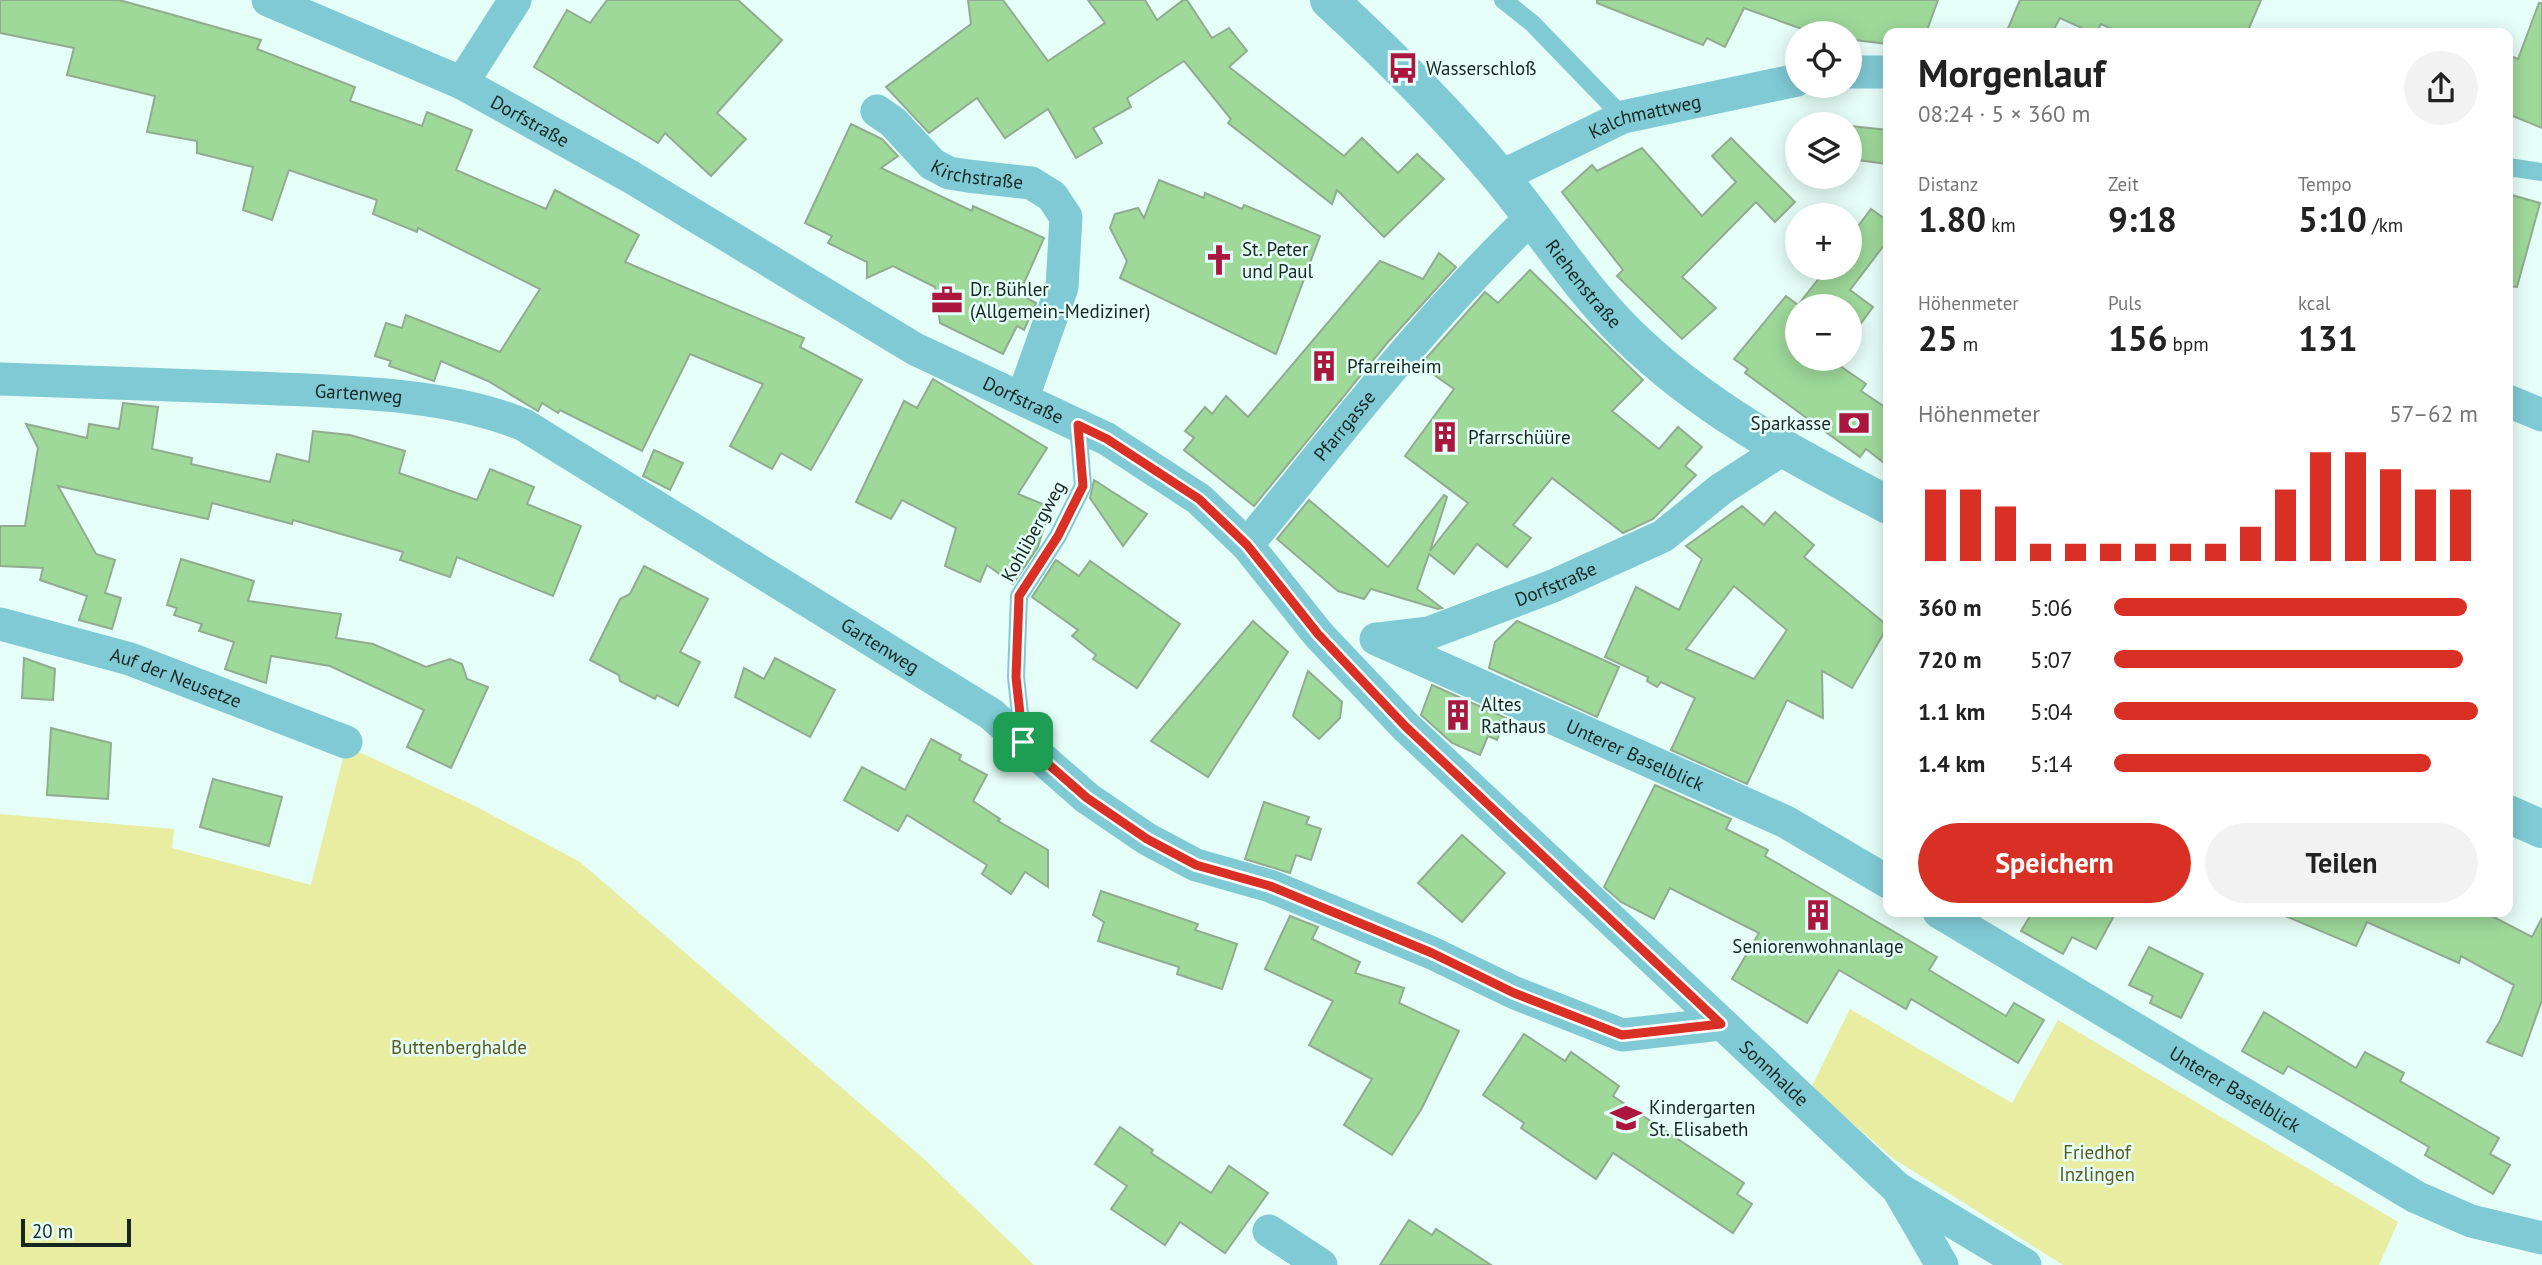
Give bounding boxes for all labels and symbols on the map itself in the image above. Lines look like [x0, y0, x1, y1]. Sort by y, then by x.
bus stop icon: Wasserschloß [1386, 51, 1420, 85]
place label: Wasserschloß [1426, 56, 1536, 80]
street label: Dorfstraße [487, 89, 574, 152]
street label: Kalchmattweg [1585, 89, 1703, 144]
street label: Kirchstraße [927, 154, 1024, 194]
street label: Riehenstraße [1540, 234, 1627, 333]
place label: St. Peter und Paul [1242, 237, 1314, 283]
church icon: St. Peter und Paul [1202, 243, 1236, 277]
place label: Dr. Bühler (Allgemein-Mediziner) [970, 277, 1150, 323]
office icon: Dr. Bühler (Allgemein-Mediziner) [930, 283, 964, 317]
building icon: Pfarreiheim [1307, 349, 1341, 383]
place label: Pfarreiheim [1347, 354, 1441, 378]
street label: Dorfstraße [979, 371, 1067, 429]
street label: Gartenweg [314, 378, 404, 409]
street label: Pfarrgasse [1308, 385, 1380, 466]
bank icon: Sparkasse [1837, 406, 1871, 440]
place label: Sparkasse [1751, 411, 1831, 435]
building icon: Pfarrschüüre [1428, 420, 1462, 454]
place label: Pfarrschüüre [1468, 425, 1571, 449]
street label: Kohlibergweg [995, 476, 1071, 586]
street label: Dorfstraße [1511, 556, 1600, 611]
street label: Gartenweg [837, 612, 924, 679]
street label: Auf der Neusetze [108, 642, 245, 713]
place label: Altes Rathaus [1481, 692, 1546, 738]
building icon: Altes Rathaus [1441, 698, 1475, 732]
pin [993, 712, 1053, 772]
street label: Unterer Baselblick [1563, 713, 1708, 796]
building icon: Seniorenwohnanlage [1801, 898, 1835, 932]
place label: Seniorenwohnanlage [1732, 934, 1904, 958]
park label: Buttenberghalde [391, 1035, 527, 1059]
street label: Sonnhalde [1735, 1035, 1814, 1111]
street label: Unterer Baselblick [2165, 1041, 2305, 1137]
place label: Kindergarten St. Elisabeth [1649, 1095, 1755, 1141]
school or university icon: Kindergarten St. Elisabeth [1609, 1101, 1643, 1135]
park label: Friedhof Inzlingen [2059, 1140, 2135, 1186]
scale bar [21, 1216, 131, 1248]

